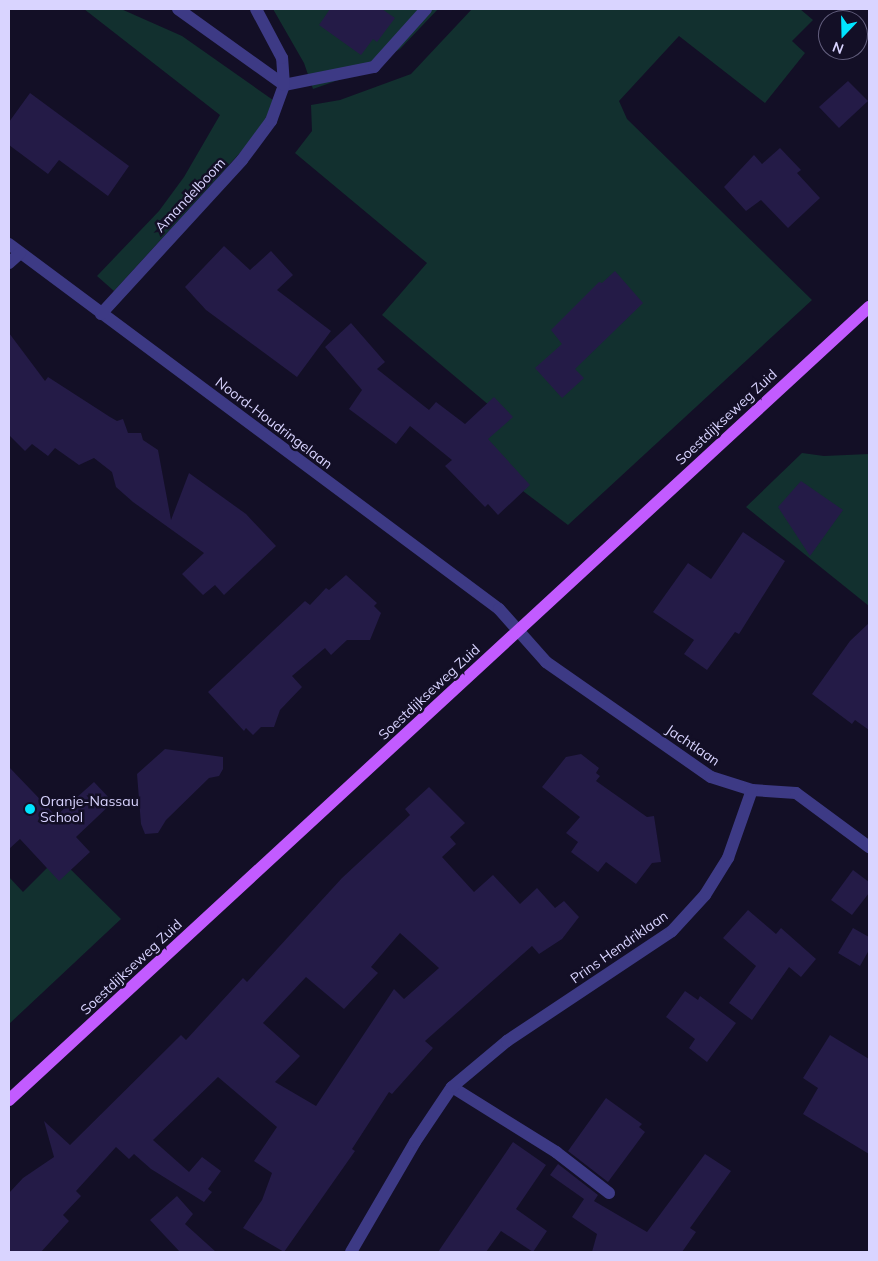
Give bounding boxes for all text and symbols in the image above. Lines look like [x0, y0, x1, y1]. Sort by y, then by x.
north arrow [818, 10, 868, 60]
text: N [830, 38, 846, 58]
street label: Amandelboom [151, 154, 229, 236]
street label: Soestdijkseweg Zuid [672, 366, 780, 468]
street label: Noord-Houdringelaan [212, 374, 336, 472]
street label: Soestdijkseweg Zuid [375, 641, 483, 743]
street label: Jachtlaan [663, 721, 723, 769]
place label: Oranje-Nassau School [40, 793, 139, 826]
marker: Oranje-Nassau School [24, 803, 36, 815]
street label: Prins Hendriklaan [567, 907, 671, 987]
street label: Soestdijkseweg Zuid [77, 916, 185, 1018]

